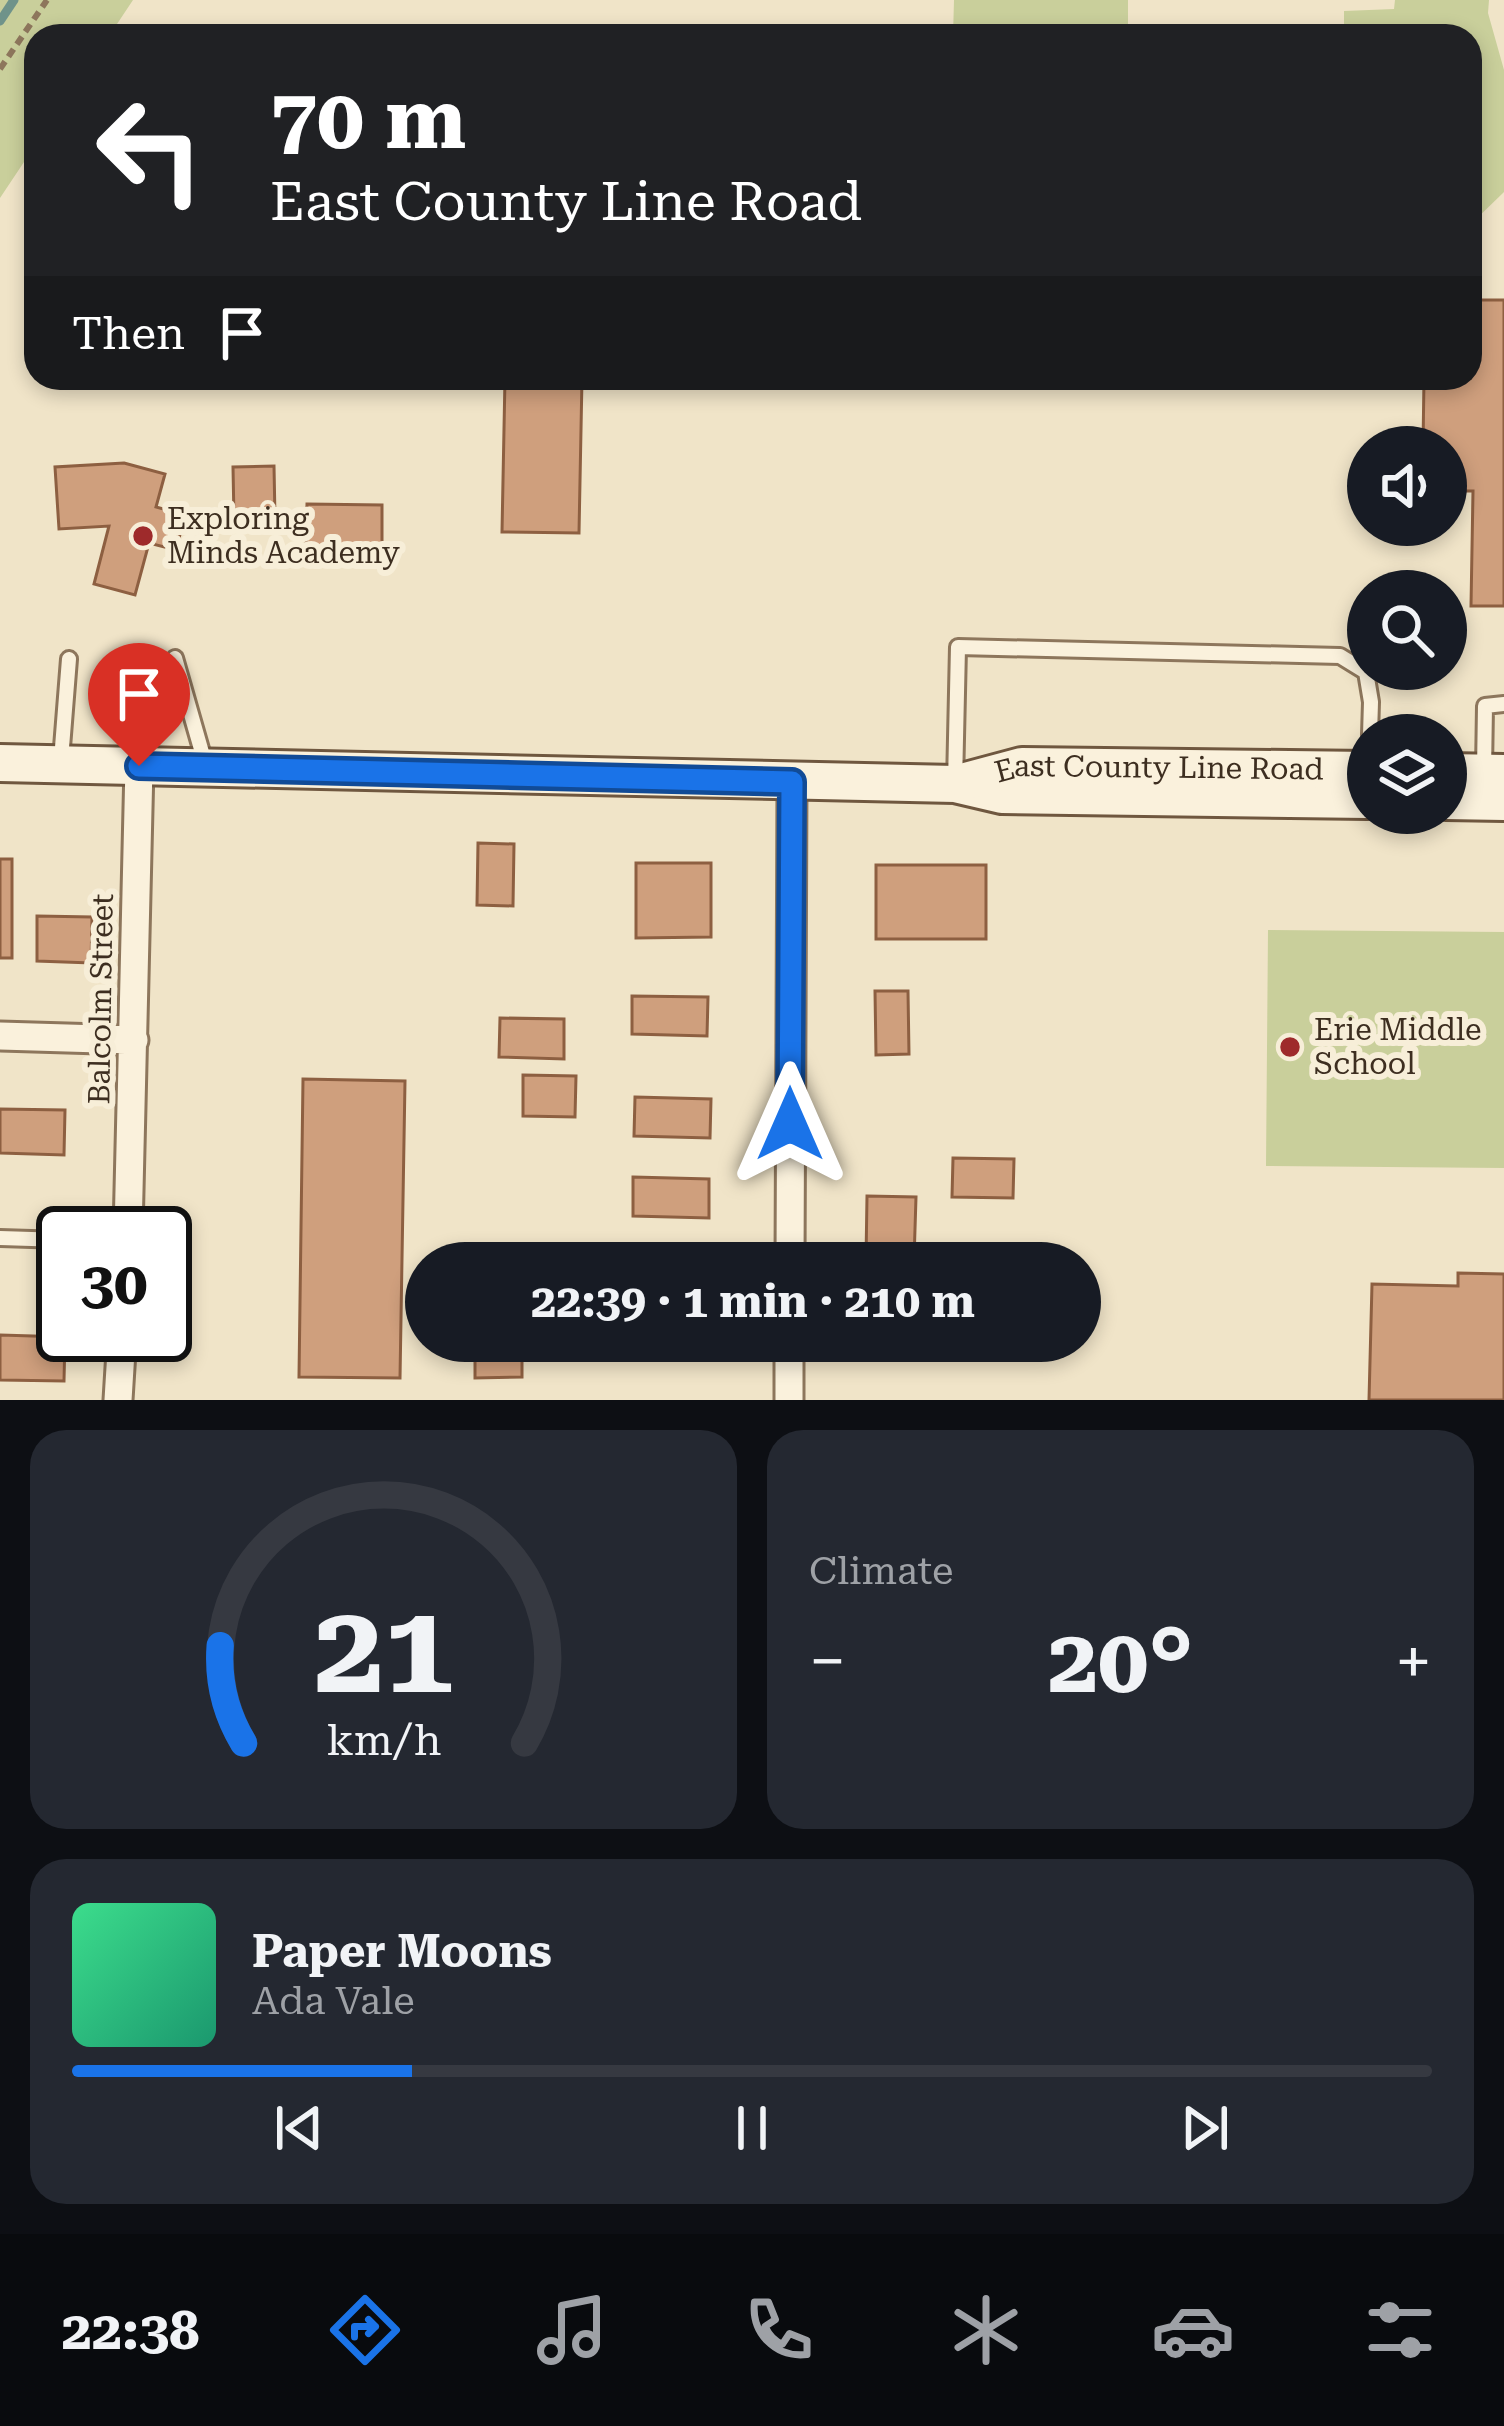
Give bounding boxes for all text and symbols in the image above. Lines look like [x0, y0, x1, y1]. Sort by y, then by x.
text: 70 m [270, 70, 466, 168]
icon: left [72, 72, 228, 228]
text: East County Line Road [270, 170, 862, 233]
icon: arrive [209, 300, 275, 366]
text: Then [72, 307, 185, 360]
map controls [1347, 426, 1467, 834]
button: sound [1347, 426, 1467, 546]
place label: Exploring Minds Academy [167, 501, 400, 570]
marker: Exploring Minds Academy [130, 523, 156, 549]
button: search [1347, 570, 1467, 690]
pin [88, 643, 190, 766]
icon: arrive [106, 661, 172, 727]
button: layers [1347, 714, 1467, 834]
street label: East County Line Road [991, 748, 1324, 790]
street label: Balcolm Street [81, 893, 120, 1105]
place label: Erie Middle School [1314, 1012, 1482, 1081]
marker: Erie Middle School [1277, 1034, 1303, 1060]
position arrow [727, 1061, 853, 1187]
speed limit sign: 30 [36, 1206, 192, 1362]
text: 22:39 · 1 min · 210 m [531, 1275, 975, 1328]
text: Climate [809, 1548, 953, 1594]
text: 21 [314, 1576, 453, 1722]
text: 20° [1048, 1609, 1193, 1714]
text: − [809, 1623, 846, 1700]
text: + [1395, 1623, 1432, 1700]
text: km/h [326, 1714, 441, 1764]
text: Paper Moons [252, 1925, 552, 1978]
text: Ada Vale [252, 1978, 415, 2024]
icon: previous [266, 2095, 332, 2161]
icon: pause [719, 2095, 785, 2161]
icon: next [1172, 2095, 1238, 2161]
icon: directions [323, 2288, 407, 2372]
icon: music [530, 2288, 614, 2372]
icon: phone [737, 2288, 821, 2372]
icon: climate [944, 2288, 1028, 2372]
icon: car [1151, 2288, 1235, 2372]
icon: filters [1358, 2288, 1442, 2372]
text: 22:38 [62, 2299, 199, 2362]

